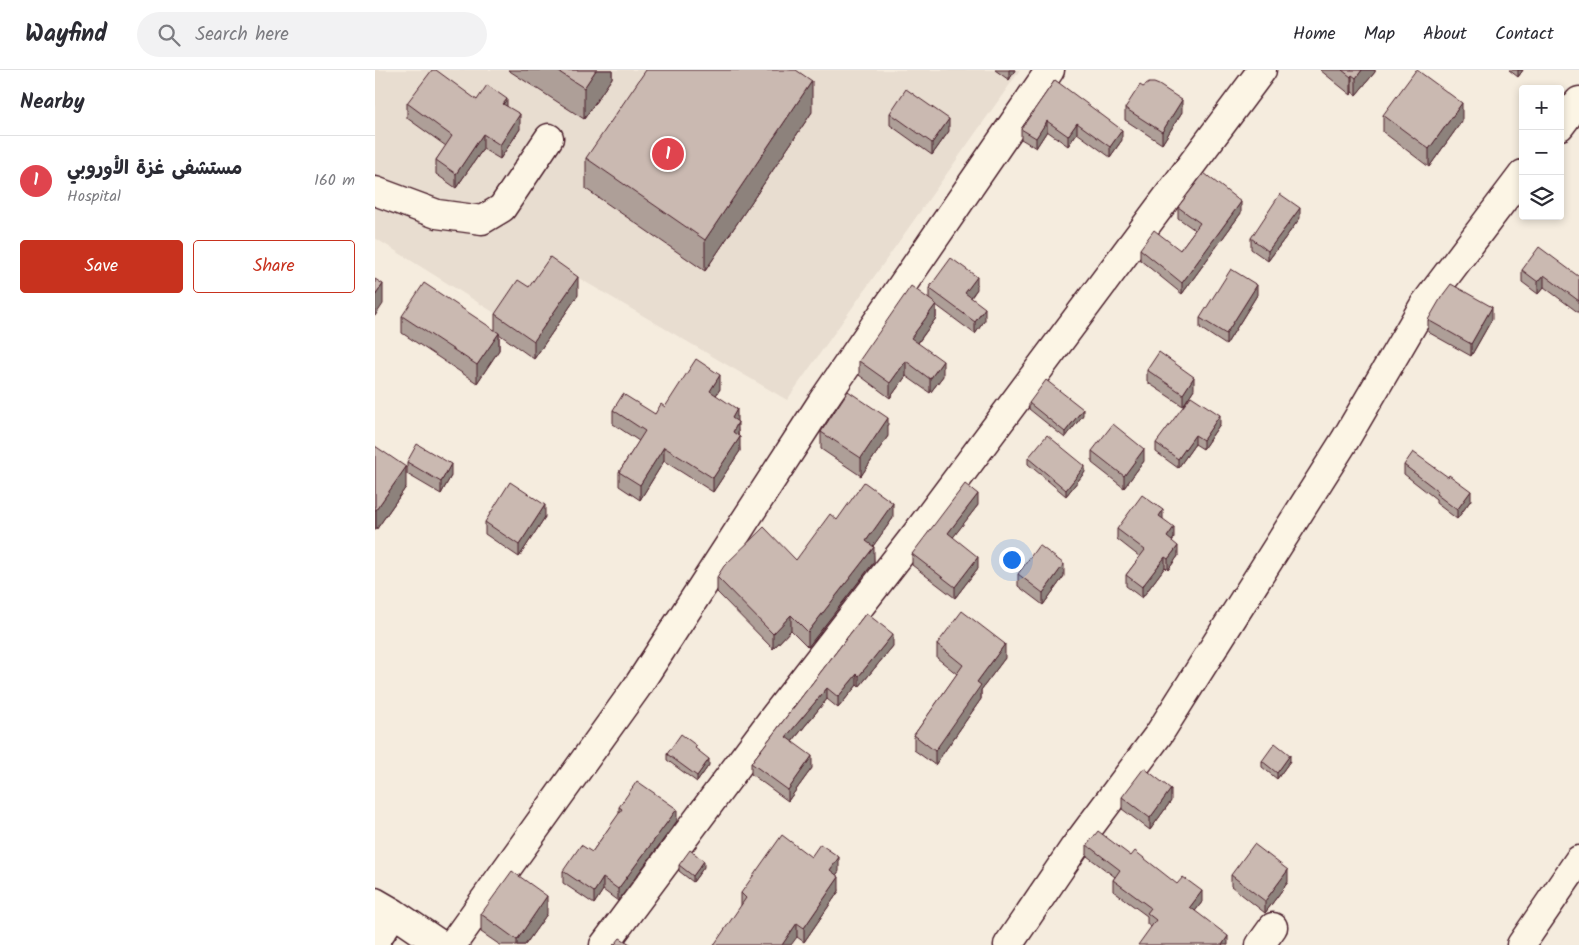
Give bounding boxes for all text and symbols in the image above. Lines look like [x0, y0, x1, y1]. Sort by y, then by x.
search box [137, 12, 487, 57]
text: Wayfind [25, 15, 107, 54]
text: Search here [195, 20, 289, 50]
text: Home [1293, 20, 1336, 49]
text: Map [1364, 20, 1395, 49]
text: About [1423, 20, 1467, 49]
text: Contact [1495, 20, 1554, 49]
icon: search [155, 21, 183, 49]
map controls [1519, 85, 1564, 220]
button: + [1519, 85, 1564, 130]
text: Nearby [20, 86, 85, 119]
button: − [1519, 130, 1564, 175]
pin: 1 [652, 135, 684, 173]
text: مستشفى غزة الأوروبي [67, 154, 242, 184]
text: 1 [34, 168, 38, 193]
text: 160 m [314, 168, 355, 193]
button: layers [1519, 175, 1564, 220]
text: Hospital [67, 184, 121, 209]
button: Save [20, 240, 183, 293]
button: Share [193, 240, 355, 293]
your location [999, 547, 1025, 573]

